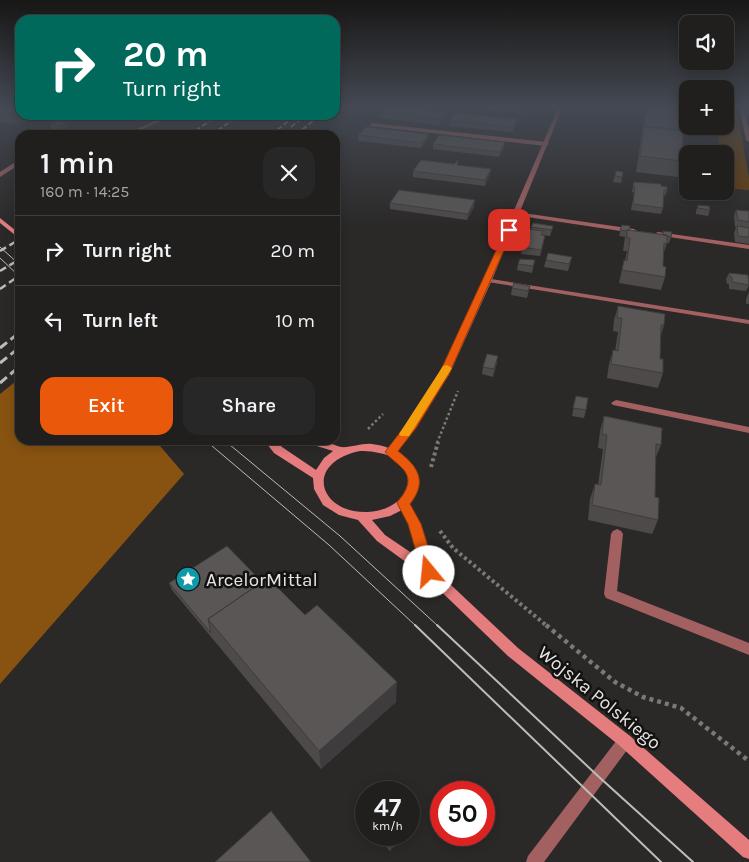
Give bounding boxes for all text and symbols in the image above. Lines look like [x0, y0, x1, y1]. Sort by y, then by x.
map controls [679, 15, 734, 200]
button: sound [679, 15, 734, 70]
text: 20 m [123, 34, 208, 75]
icon: right [40, 35, 105, 100]
text: Turn right [123, 76, 221, 102]
button: + [679, 80, 734, 135]
text: 1 min [40, 145, 114, 181]
button: − [679, 145, 734, 200]
button: close [263, 147, 315, 199]
text: 160 m · 14:25 [40, 182, 129, 201]
pin [488, 209, 530, 251]
icon: arrive [495, 216, 523, 244]
icon: right [40, 237, 68, 265]
text: Turn right [83, 240, 172, 262]
text: 20 m [270, 240, 315, 262]
icon: left [40, 307, 68, 335]
text: Turn left [83, 310, 158, 332]
text: 10 m [275, 310, 315, 332]
button: Exit [40, 377, 173, 435]
button: Share [183, 377, 315, 435]
position arrow [402, 545, 454, 597]
place icon: ArcelorMittal [175, 566, 201, 592]
place label: ArcelorMittal [206, 569, 318, 591]
street label: Wojska Polskiego [533, 641, 665, 754]
speed limit sign: 50 [430, 781, 495, 846]
text: 47 [374, 793, 401, 822]
text: km/h [372, 819, 403, 833]

